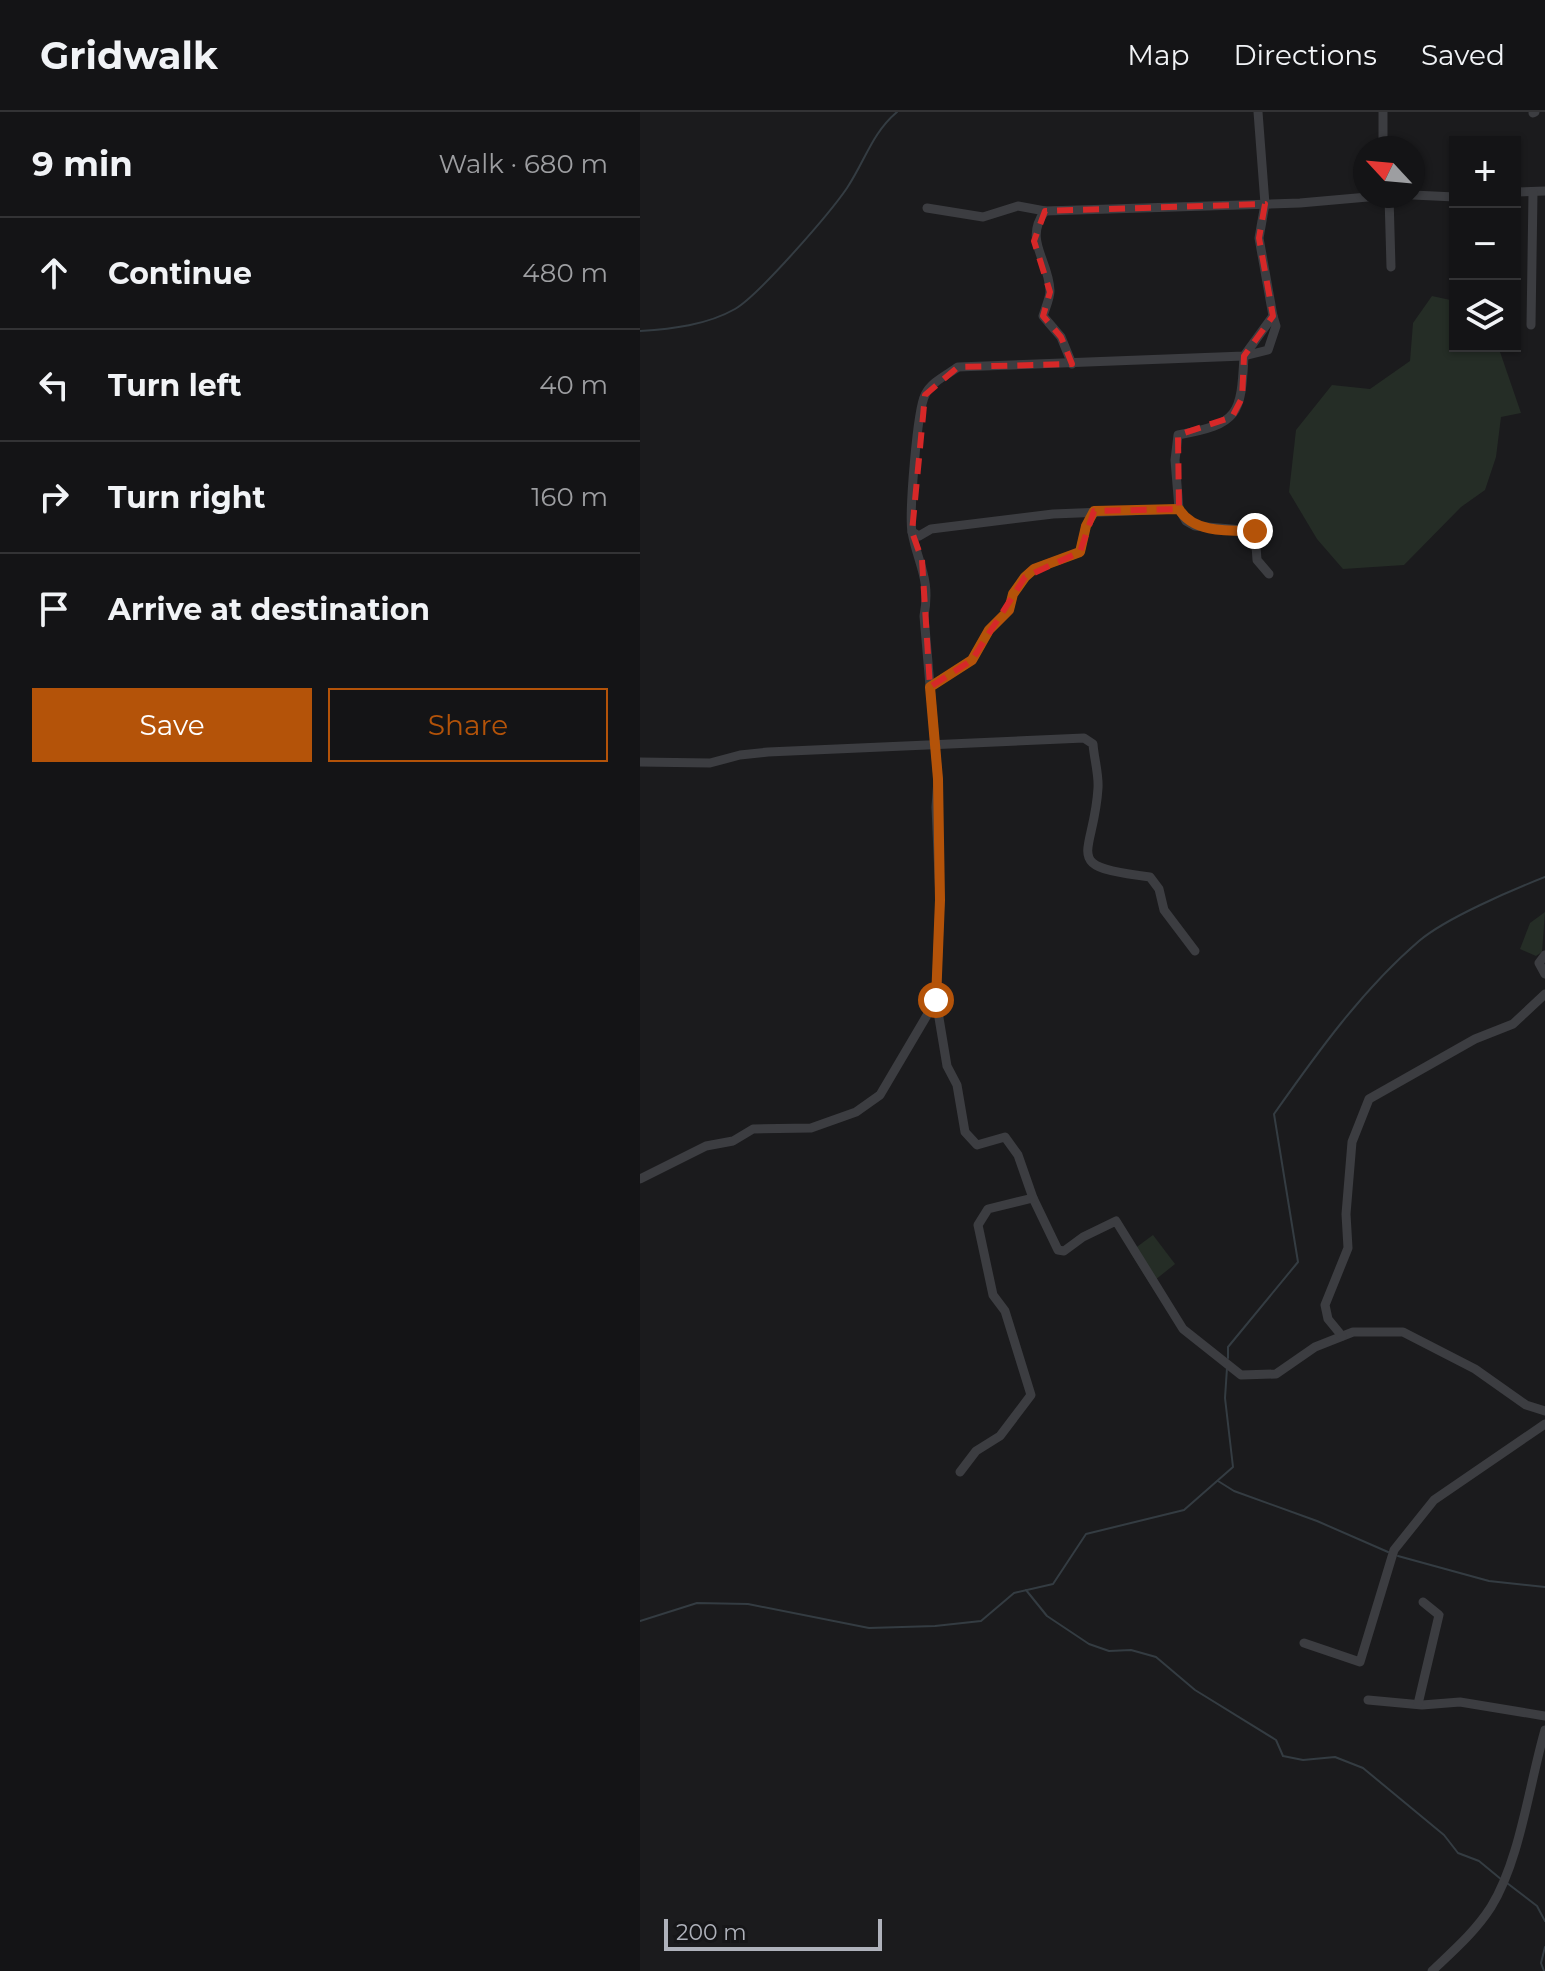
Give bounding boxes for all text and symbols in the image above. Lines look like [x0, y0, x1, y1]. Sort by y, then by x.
text: Gridwalk [40, 32, 218, 79]
text: Map [1127, 38, 1189, 72]
text: Directions [1233, 38, 1377, 72]
text: Saved [1421, 38, 1505, 72]
north arrow [1353, 136, 1425, 208]
map controls [1449, 136, 1521, 352]
button: + [1449, 136, 1521, 208]
text: 9 min [32, 143, 133, 185]
text: Walk · 680 m [438, 148, 608, 180]
button: − [1449, 208, 1521, 280]
icon: ahead [32, 251, 76, 295]
text: Continue [108, 255, 252, 292]
text: 480 m [522, 257, 608, 289]
button: layers [1449, 280, 1521, 352]
icon: left [32, 363, 76, 407]
text: Turn left [108, 367, 241, 404]
text: 40 m [539, 369, 608, 401]
icon: right [32, 475, 76, 519]
text: Turn right [108, 479, 265, 516]
text: 160 m [531, 481, 608, 513]
route end [1237, 513, 1273, 549]
icon: arrive [32, 587, 76, 631]
text: Arrive at destination [108, 591, 430, 628]
button: Save [32, 688, 312, 762]
button: Share [328, 688, 608, 762]
route start [918, 982, 954, 1018]
scale bar [664, 1915, 882, 1951]
text: 200 m [676, 1919, 747, 1946]

